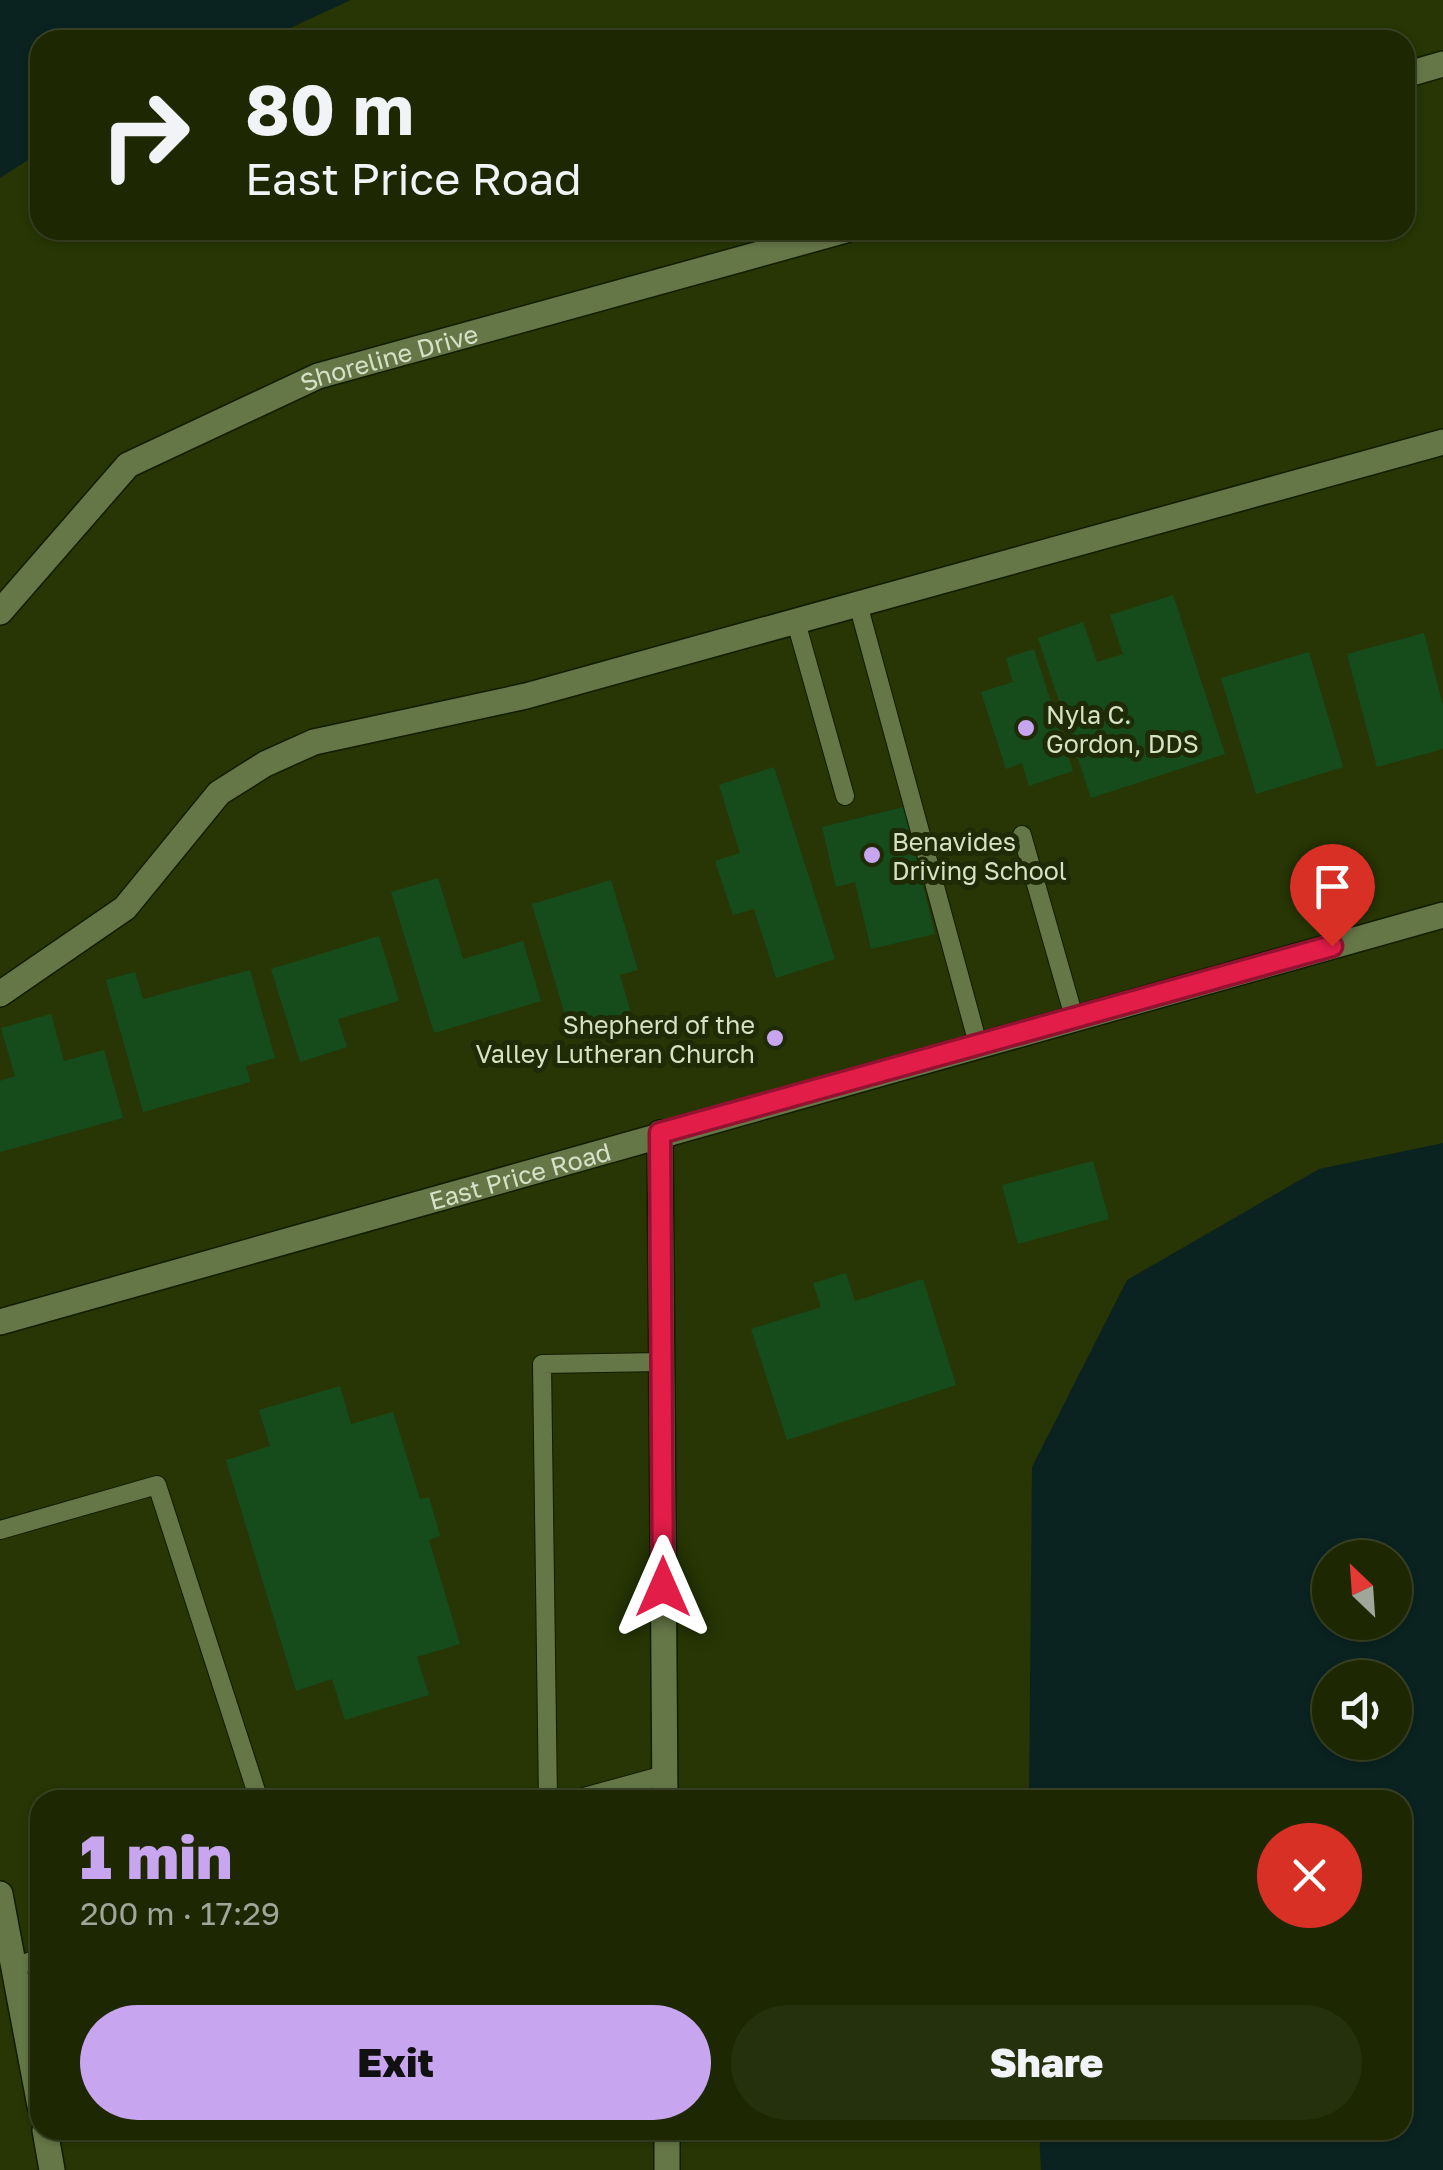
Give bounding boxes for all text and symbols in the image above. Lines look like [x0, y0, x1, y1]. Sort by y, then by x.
text: 80 m [245, 66, 414, 150]
icon: right [80, 70, 210, 200]
text: East Price Road [245, 151, 582, 205]
street label: Shoreline Drive [295, 317, 481, 398]
place label: Nyla C. Gordon, DDS [1046, 699, 1199, 759]
marker: Nyla C. Gordon, DDS [1015, 717, 1037, 739]
place label: Benavides Driving School [892, 826, 1067, 886]
marker: Benavides Driving School [861, 844, 883, 866]
pin [1290, 844, 1375, 947]
icon: arrive [1305, 859, 1360, 914]
place label: Shepherd of the Valley Lutheran Church [476, 1009, 755, 1069]
marker: Shepherd of the Valley Lutheran Church [764, 1027, 786, 1049]
street label: East Price Road [425, 1135, 614, 1216]
position arrow [611, 1535, 715, 1639]
north arrow [1312, 1540, 1412, 1640]
map controls [1312, 1540, 1412, 1760]
button: sound [1312, 1660, 1412, 1760]
text: 1 min [80, 1820, 232, 1892]
button: close [1257, 1823, 1362, 1928]
text: 200 m · 17:29 [80, 1894, 280, 1932]
button: Exit [80, 2005, 711, 2120]
button: Share [731, 2005, 1362, 2120]

